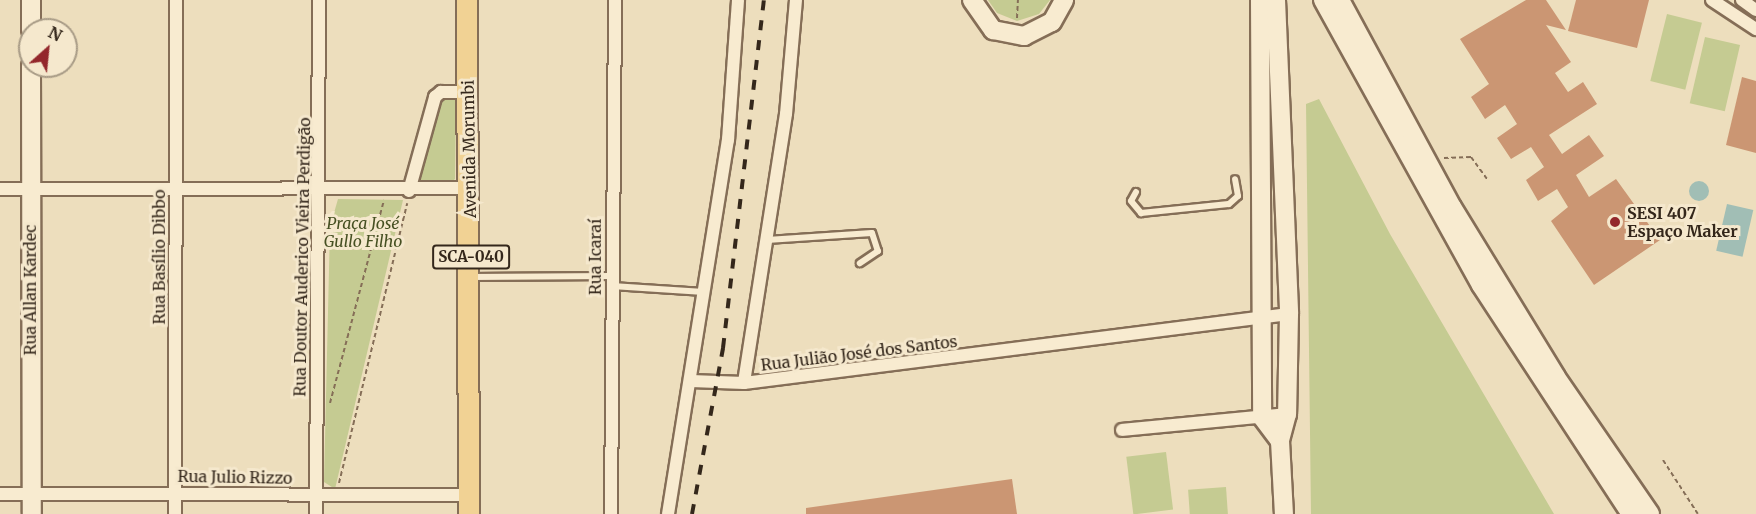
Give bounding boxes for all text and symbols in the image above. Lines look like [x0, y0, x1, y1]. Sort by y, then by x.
north arrow [18, 18, 78, 78]
text: N [45, 22, 65, 46]
street label: Avenida Morumbi [458, 80, 480, 218]
street label: Rua Doutor Auderico Vieira Perdigão [290, 117, 314, 397]
street label: Rua Basílio Dibbo [149, 189, 169, 325]
place label: SESI 407 Espaço Maker [1627, 203, 1738, 241]
park label: Praça José Gullo Filho [324, 213, 402, 251]
marker: SESI 407 Espaço Maker [1608, 215, 1622, 229]
street label: Rua Icaraí [585, 219, 605, 295]
street label: Rua Allan Kardec [20, 225, 40, 355]
road number: SCA-040 [432, 245, 510, 269]
street label: Rua Julião José dos Santos [760, 331, 958, 375]
street label: Rua Julio Rizzo [177, 466, 293, 488]

